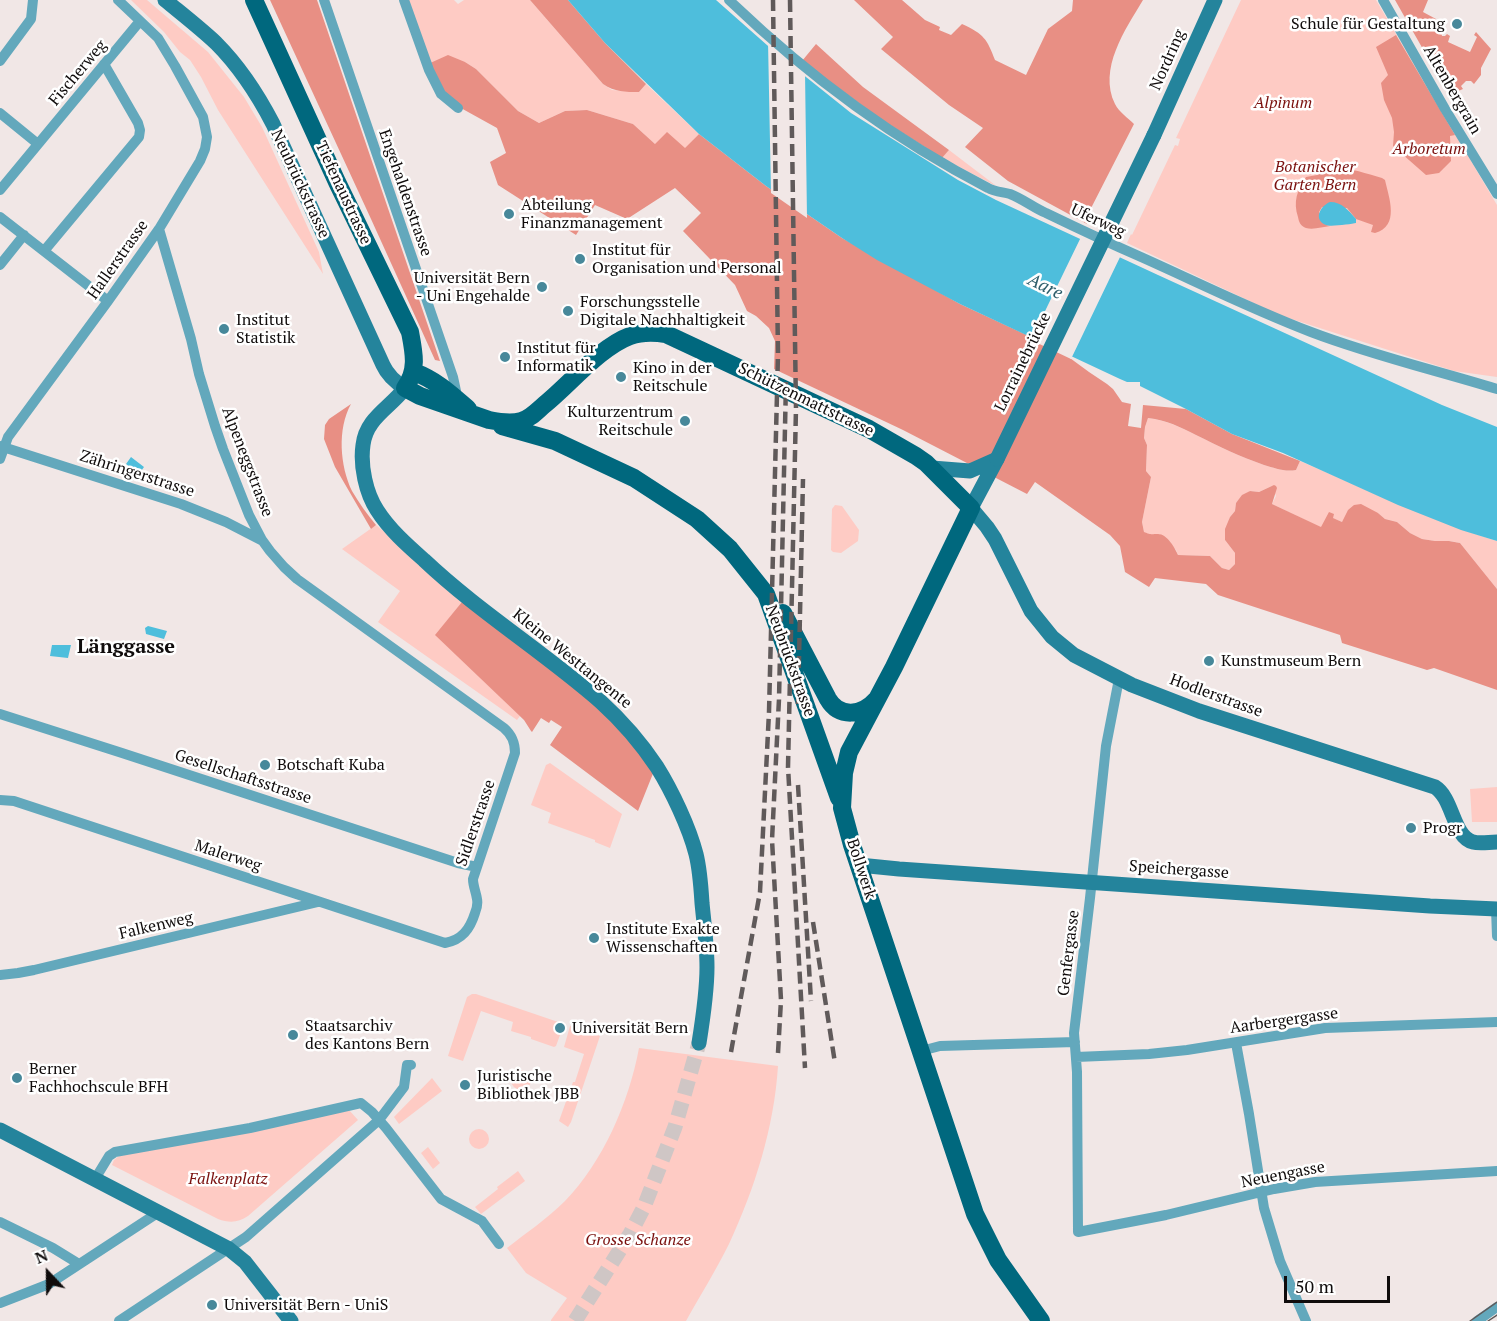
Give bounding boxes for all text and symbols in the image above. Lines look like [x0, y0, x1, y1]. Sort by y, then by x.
place label: Schule für Gestaltung [1291, 14, 1445, 34]
marker: Schule für Gestaltung [1450, 17, 1464, 31]
street label: Nordring [1146, 27, 1190, 93]
street label: Fischerweg [45, 36, 111, 110]
street label: Altenbergrain [1419, 42, 1485, 138]
park label: Alpinum [1254, 93, 1312, 113]
street label: Neubrückstrasse [266, 127, 334, 241]
street label: Engehaldenstrasse [374, 127, 436, 259]
street label: Tiefenaustrasse [311, 138, 375, 248]
park label: Arboretum [1392, 139, 1466, 159]
park label: Botanischer Garten Bern [1274, 157, 1356, 195]
place label: Abteilung Finanzmanagement [521, 195, 663, 233]
street label: Uferweg [1068, 200, 1128, 242]
marker: Abteilung Finanzmanagement [502, 207, 516, 221]
street label: Hallerstrasse [84, 217, 152, 303]
place label: Institut für Organisation und Personal [592, 240, 782, 278]
marker: Institut für Organisation und Personal [573, 252, 587, 266]
place label: Universität Bern - Uni Engehalde [414, 268, 530, 306]
water label: Aare [1024, 269, 1066, 305]
marker: Universität Bern - Uni Engehalde [535, 280, 549, 294]
place label: Forschungsstelle Digitale Nachhaltigkeit [580, 292, 745, 330]
marker: Forschungsstelle Digitale Nachhaltigkeit [561, 304, 575, 318]
street label: Lorrainebrücke [991, 309, 1055, 415]
place label: Institut Statistik [236, 310, 295, 348]
marker: Institut Statistik [217, 322, 231, 336]
place label: Institut für Informatik [517, 338, 596, 376]
marker: Institut für Informatik [498, 350, 512, 364]
place label: Kino in der Reitschule [633, 358, 712, 396]
street label: Schützenmattstrasse [735, 359, 877, 441]
marker: Kino in der Reitschule [614, 370, 628, 384]
place label: Kulturzentrum Reitschule [567, 402, 673, 440]
street label: Alpeneggstrasse [217, 404, 277, 520]
marker: Kulturzentrum Reitschule [678, 414, 692, 428]
street label: Zähringerstrasse [77, 446, 197, 502]
street label: Neubrückstrasse [761, 602, 819, 720]
street label: Kleine Westtangente [509, 605, 635, 713]
district label: Länggasse [77, 635, 175, 659]
place label: Kunstmuseum Bern [1221, 651, 1361, 671]
marker: Kunstmuseum Bern [1202, 654, 1216, 668]
street label: Hodlerstrasse [1167, 670, 1265, 722]
street label: Gesellschaftsstrasse [172, 746, 314, 808]
place label: Botschaft Kuba [277, 755, 385, 775]
marker: Botschaft Kuba [258, 758, 272, 772]
street label: Sidlerstrasse [452, 777, 500, 869]
place label: Progr [1423, 818, 1462, 838]
marker: Progr [1404, 821, 1418, 835]
street label: Malerweg [192, 836, 264, 876]
street label: Bollwerk [842, 836, 880, 902]
street label: Speichergasse [1128, 857, 1230, 883]
street label: Falkenweg [117, 908, 195, 944]
street label: Genfergasse [1054, 909, 1084, 997]
place label: Institute Exakte Wissenschaften [606, 919, 720, 957]
marker: Institute Exakte Wissenschaften [587, 931, 601, 945]
street label: Aarbergergasse [1229, 1004, 1339, 1038]
place label: Staatsarchiv des Kantons Bern [305, 1016, 429, 1054]
place label: Universität Bern [572, 1018, 688, 1038]
marker: Universität Bern [553, 1021, 567, 1035]
marker: Staatsarchiv des Kantons Bern [286, 1028, 300, 1042]
place label: Berner Fachhochscule BFH [29, 1059, 168, 1097]
place label: Juristische Bibliothek JBB [477, 1066, 579, 1104]
marker: Berner Fachhochscule BFH [10, 1071, 24, 1085]
marker: Juristische Bibliothek JBB [458, 1078, 472, 1092]
street label: Neuengasse [1240, 1157, 1326, 1193]
park label: Falkenplatz [188, 1169, 268, 1189]
park label: Grosse Schanze [585, 1230, 691, 1250]
north arrow [18, 1243, 78, 1303]
text: N [32, 1244, 51, 1269]
scale bar [1287, 1264, 1394, 1302]
text: 50 m [1295, 1274, 1334, 1298]
place label: Universität Bern - UniS [224, 1295, 388, 1315]
marker: Universität Bern - UniS [205, 1298, 219, 1312]

